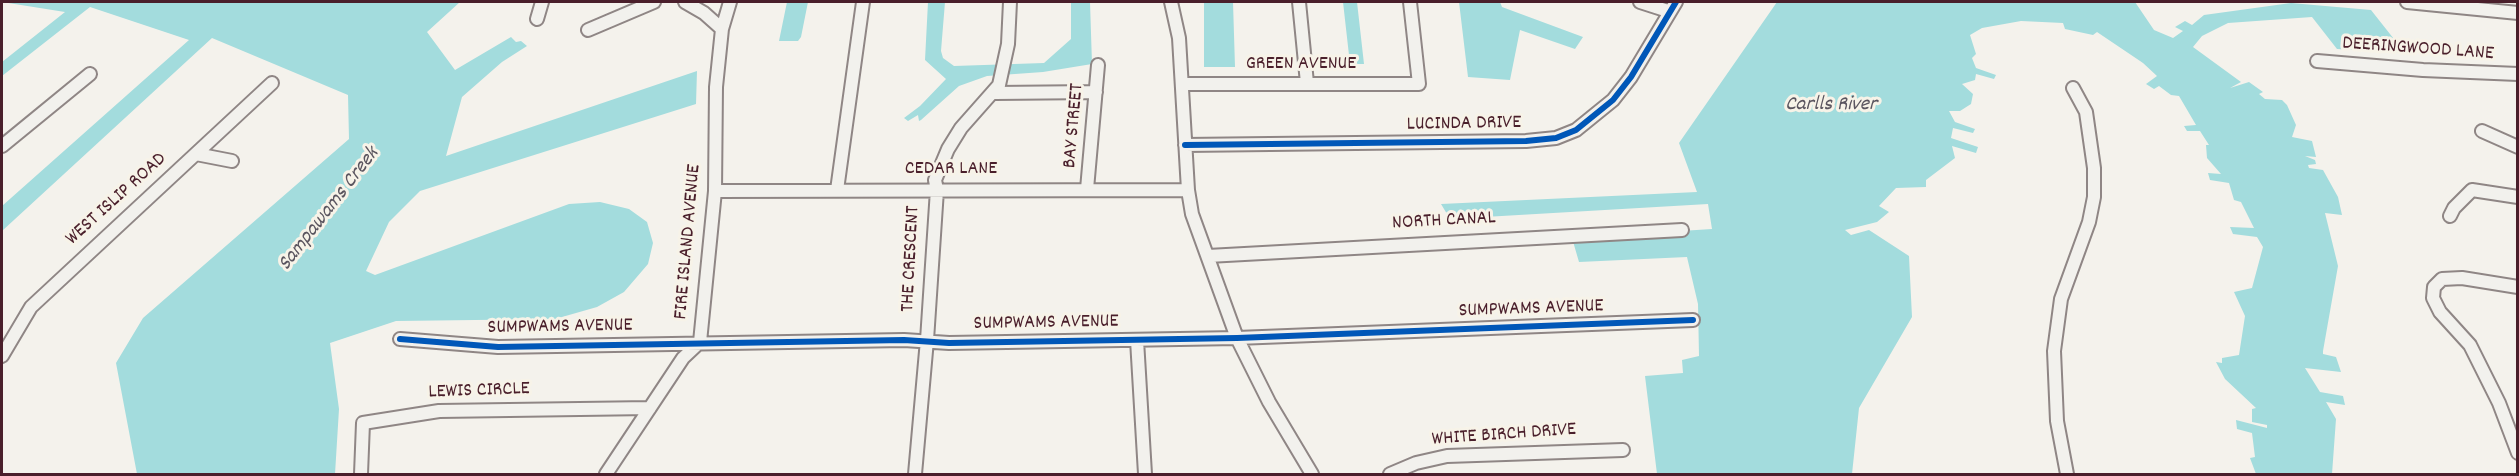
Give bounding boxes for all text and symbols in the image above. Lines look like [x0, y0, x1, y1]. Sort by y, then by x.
street label: DEERINGWOOD LANE [2341, 33, 2495, 67]
street label: GREEN AVENUE [1246, 53, 1356, 77]
street label: BAY STREET [1059, 83, 1091, 169]
water label: Carlls River [1785, 93, 1877, 119]
street label: LUCINDA DRIVE [1407, 112, 1521, 138]
water label: Sampawams Creek [274, 143, 386, 277]
street label: WEST ISLIP ROAD [62, 148, 172, 252]
street label: CEDAR LANE [905, 158, 997, 182]
street label: FIRE ISLAND AVENUE [670, 163, 708, 321]
street label: THE CRESCENT [897, 205, 927, 313]
street label: NORTH CANAL [1392, 207, 1496, 237]
street label: SUMPWAMS AVENUE [1458, 295, 1604, 325]
street label: SUMPWAMS AVENUE [973, 311, 1119, 337]
street label: SUMPWAMS AVENUE [487, 315, 633, 341]
street label: LEWIS CIRCLE [428, 378, 530, 406]
street label: WHITE BIRCH DRIVE [1431, 419, 1577, 453]

